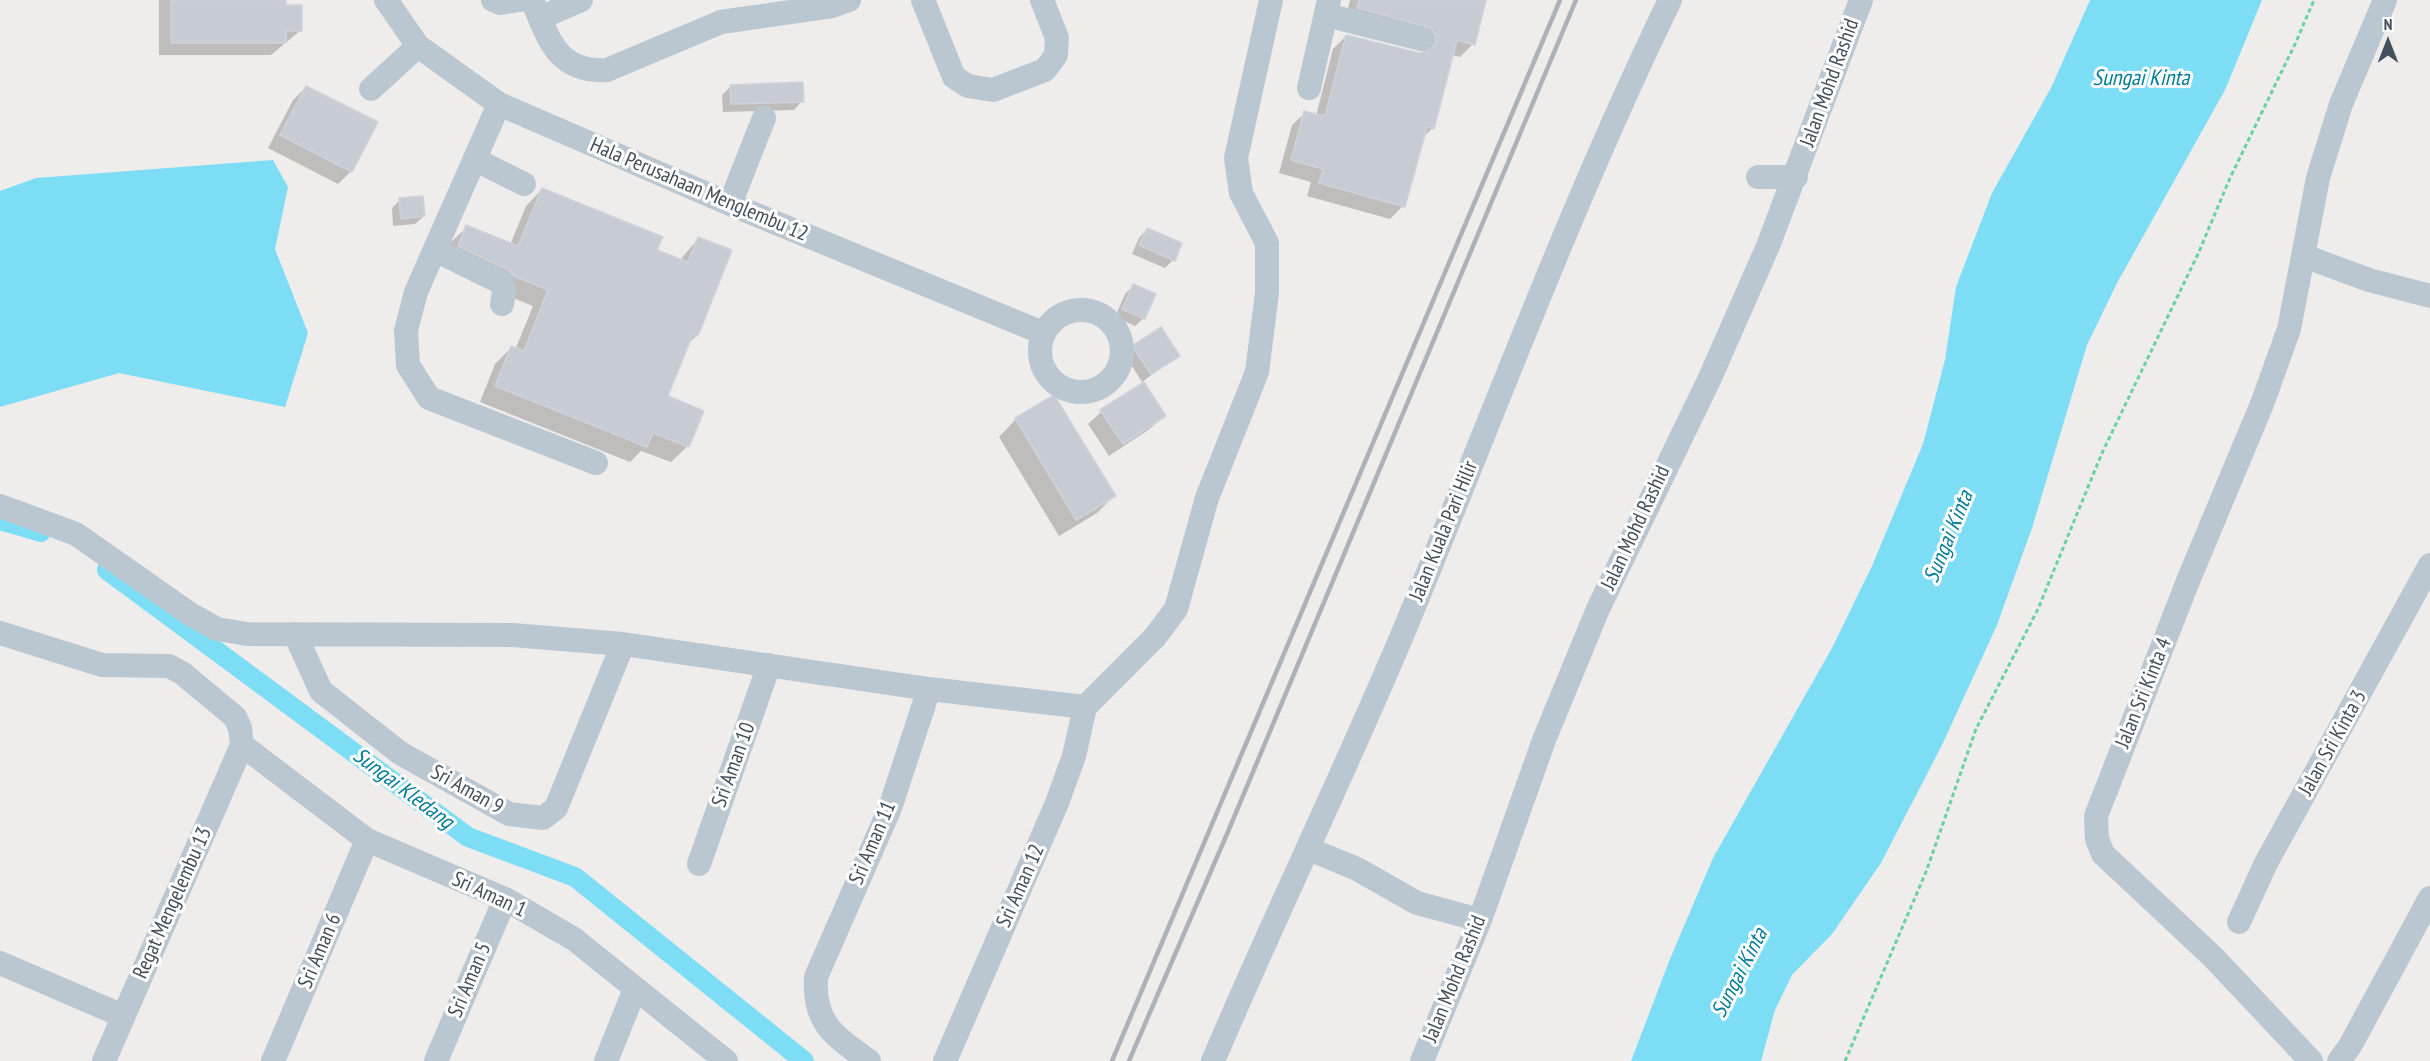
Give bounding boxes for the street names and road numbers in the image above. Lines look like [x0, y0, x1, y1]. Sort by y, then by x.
street label: Jalan Mohd Rashid [1795, 16, 1865, 150]
street label: Hala Perusahaan Menglembu 12 [586, 133, 812, 247]
street label: Jalan Kuala Pari Hilir [1404, 457, 1484, 605]
street label: Jalan Mohd Rashid [1596, 462, 1676, 594]
street label: Jalan Sri Kinta 4 [2111, 634, 2177, 752]
street label: Jalan Sri Kinta 3 [2294, 686, 2372, 800]
street label: Sri Aman 10 [707, 719, 761, 811]
street label: Sri Aman 9 [426, 760, 508, 820]
street label: Sri Aman 11 [844, 797, 902, 889]
street label: Regat Mengelembu 13 [128, 823, 218, 983]
street label: Sri Aman 12 [992, 841, 1050, 931]
street label: Sri Aman 1 [448, 867, 530, 923]
street label: Sri Aman 6 [293, 910, 347, 992]
street label: Jalan Mohd Rashid [1418, 912, 1492, 1046]
street label: Sri Aman 5 [443, 939, 497, 1021]

